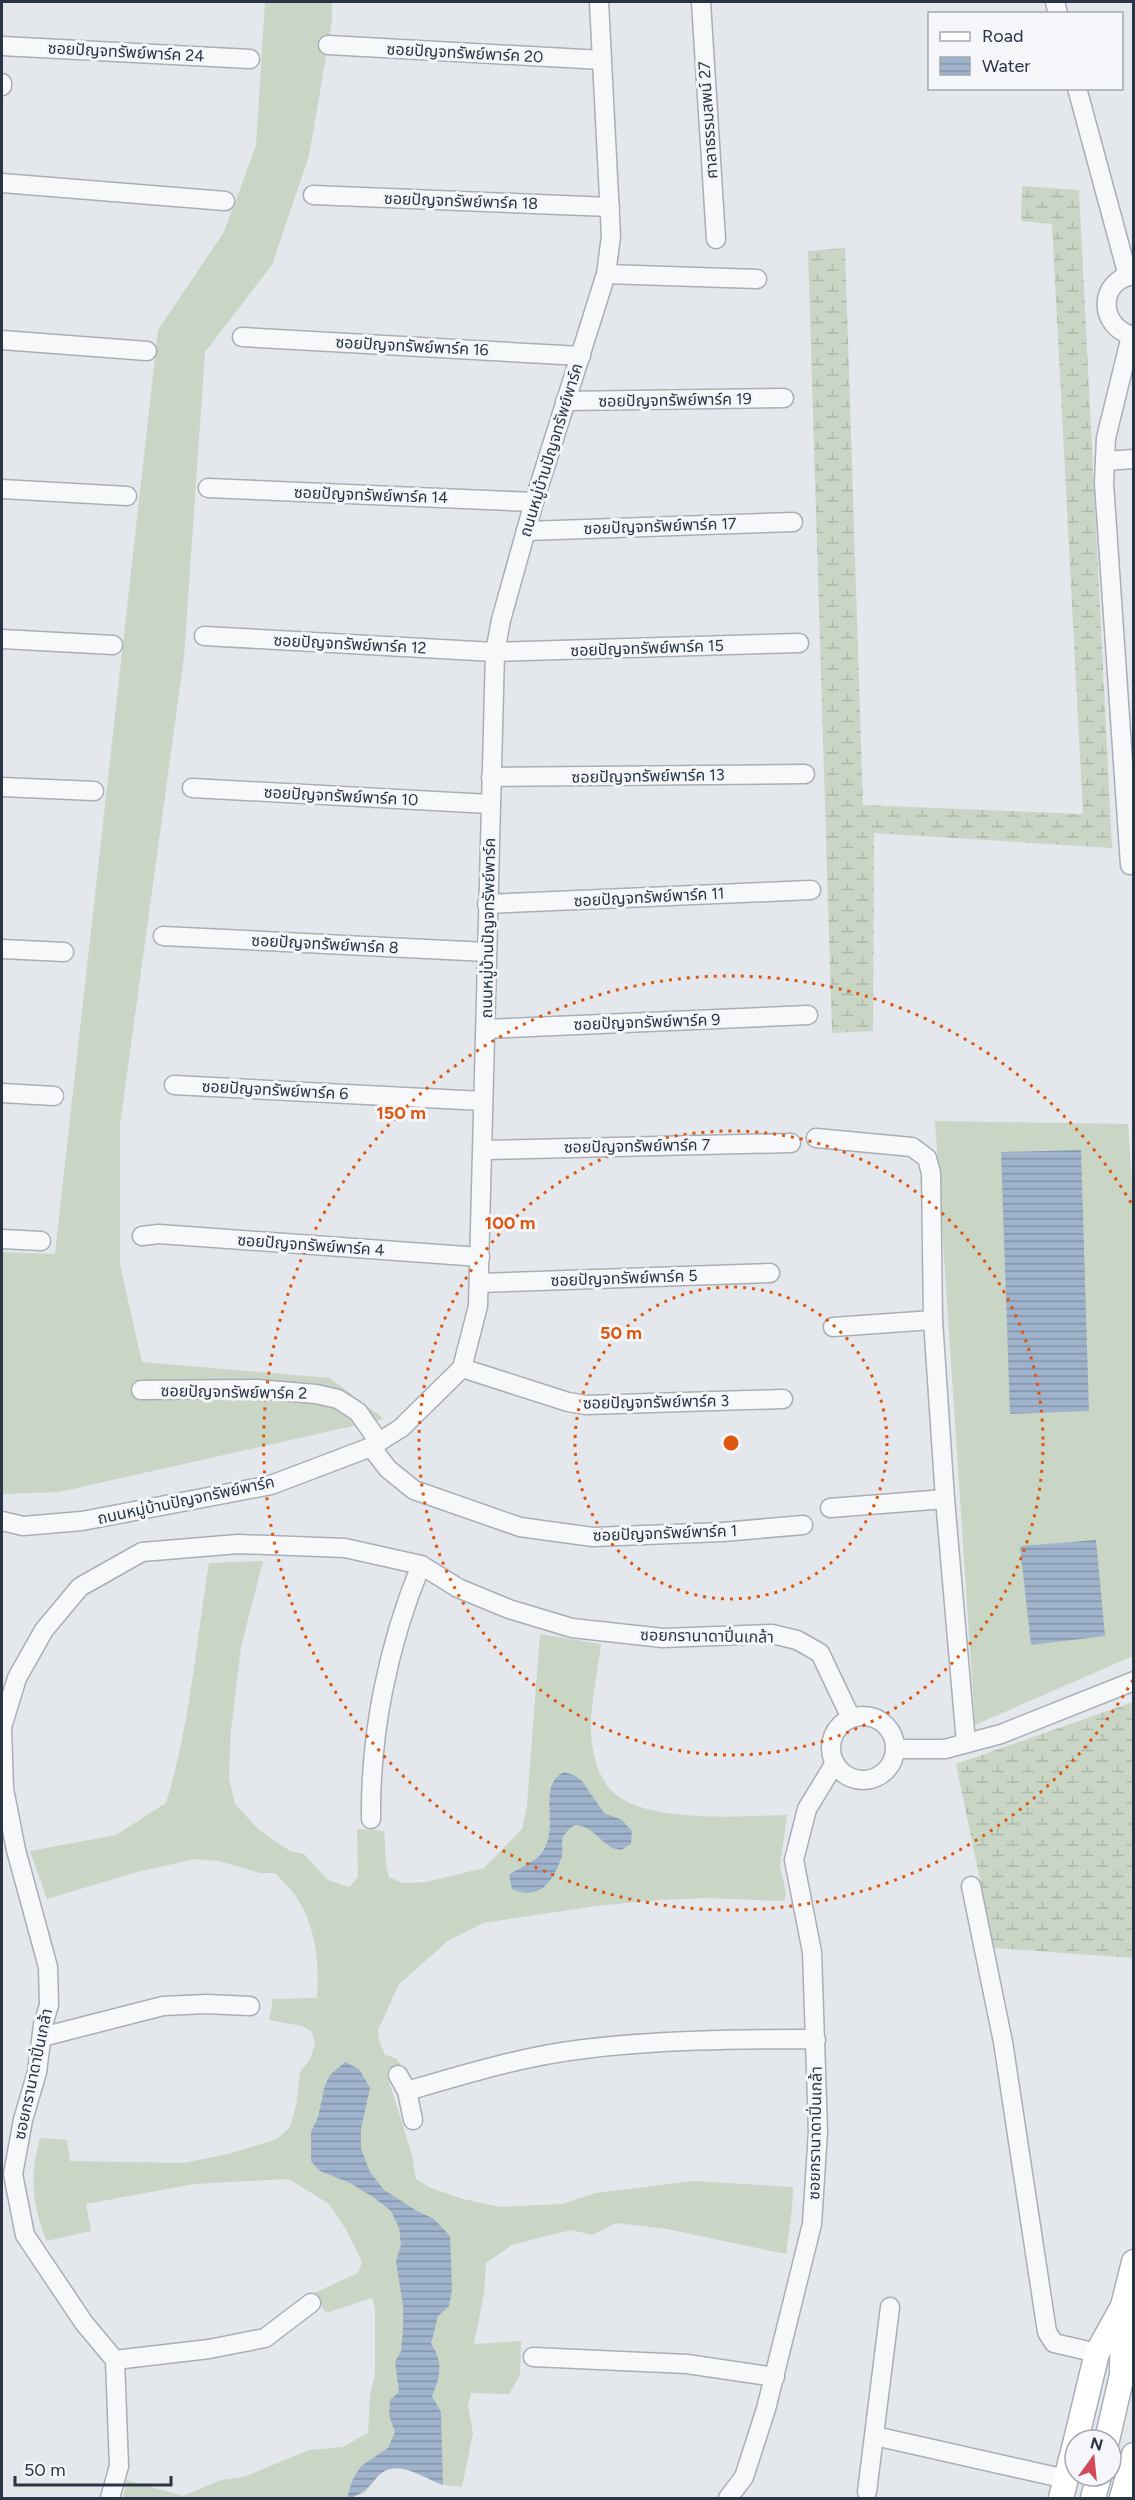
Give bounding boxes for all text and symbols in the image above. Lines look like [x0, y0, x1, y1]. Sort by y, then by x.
legend [928, 12, 1123, 90]
text: Road [982, 25, 1023, 47]
street label: ซอยปัญจทรัพย์พาร์ค 24 [47, 38, 205, 66]
street label: ซอยปัญจทรัพย์พาร์ค 20 [386, 39, 544, 67]
text: Water [982, 55, 1030, 77]
street label: ศาลาธรรมสพน์ 27 [694, 60, 722, 179]
street label: ซอยปัญจทรัพย์พาร์ค 18 [384, 189, 538, 213]
street label: ซอยปัญจทรัพย์พาร์ค 16 [335, 332, 489, 360]
street label: ถนนหมู่บ้านปัญจทรัพย์พาร์ค [516, 361, 586, 539]
street label: ซอยปัญจทรัพย์พาร์ค 19 [598, 389, 752, 411]
street label: ซอยปัญจทรัพย์พาร์ค 14 [294, 483, 448, 507]
street label: ซอยปัญจทรัพย์พาร์ค 17 [583, 514, 737, 538]
street label: ซอยปัญจทรัพย์พาร์ค 12 [273, 631, 427, 657]
street label: ซอยปัญจทรัพย์พาร์ค 15 [570, 636, 724, 660]
street label: ซอยปัญจทรัพย์พาร์ค 13 [571, 765, 725, 787]
street label: ซอยปัญจทรัพย์พาร์ค 10 [263, 782, 419, 810]
street label: ถนนหมู่บ้านปัญจทรัพย์พาร์ค [477, 838, 499, 1018]
street label: ซอยปัญจทรัพย์พาร์ค 11 [573, 884, 725, 910]
street label: ซอยปัญจทรัพย์พาร์ค 8 [251, 931, 399, 957]
street label: ซอยปัญจทรัพย์พาร์ค 9 [573, 1010, 721, 1034]
street label: ซอยปัญจทรัพย์พาร์ค 6 [201, 1077, 349, 1103]
text: 150 m [376, 1102, 426, 1124]
street label: ซอยปัญจทรัพย์พาร์ค 7 [564, 1135, 711, 1157]
text: 100 m [485, 1212, 535, 1234]
street label: ซอยปัญจทรัพย์พาร์ค 4 [237, 1230, 385, 1260]
street label: ซอยปัญจทรัพย์พาร์ค 5 [550, 1266, 698, 1290]
text: 50 m [600, 1322, 642, 1344]
street label: ซอยปัญจทรัพย์พาร์ค 2 [161, 1381, 307, 1403]
street label: ซอยปัญจทรัพย์พาร์ค 3 [583, 1391, 729, 1413]
centre of rings [721, 1433, 741, 1453]
street label: ถนนหมู่บ้านปัญจทรัพย์พาร์ค [96, 1472, 276, 1528]
street label: ซอยปัญจทรัพย์พาร์ค 1 [593, 1521, 737, 1545]
street label: ซอยกรานาดาปิ่นเกล้า [640, 1624, 774, 1647]
street label: ซอยกรานาดาปิ่นเกล้า [9, 2006, 56, 2141]
street label: ซอยกรานาดาปิ่นเกล้า [803, 2066, 826, 2200]
north arrow [1063, 2428, 1123, 2488]
text: N [1088, 2433, 1105, 2455]
scale bar [15, 2449, 171, 2487]
text: 50 m [24, 2459, 66, 2481]

